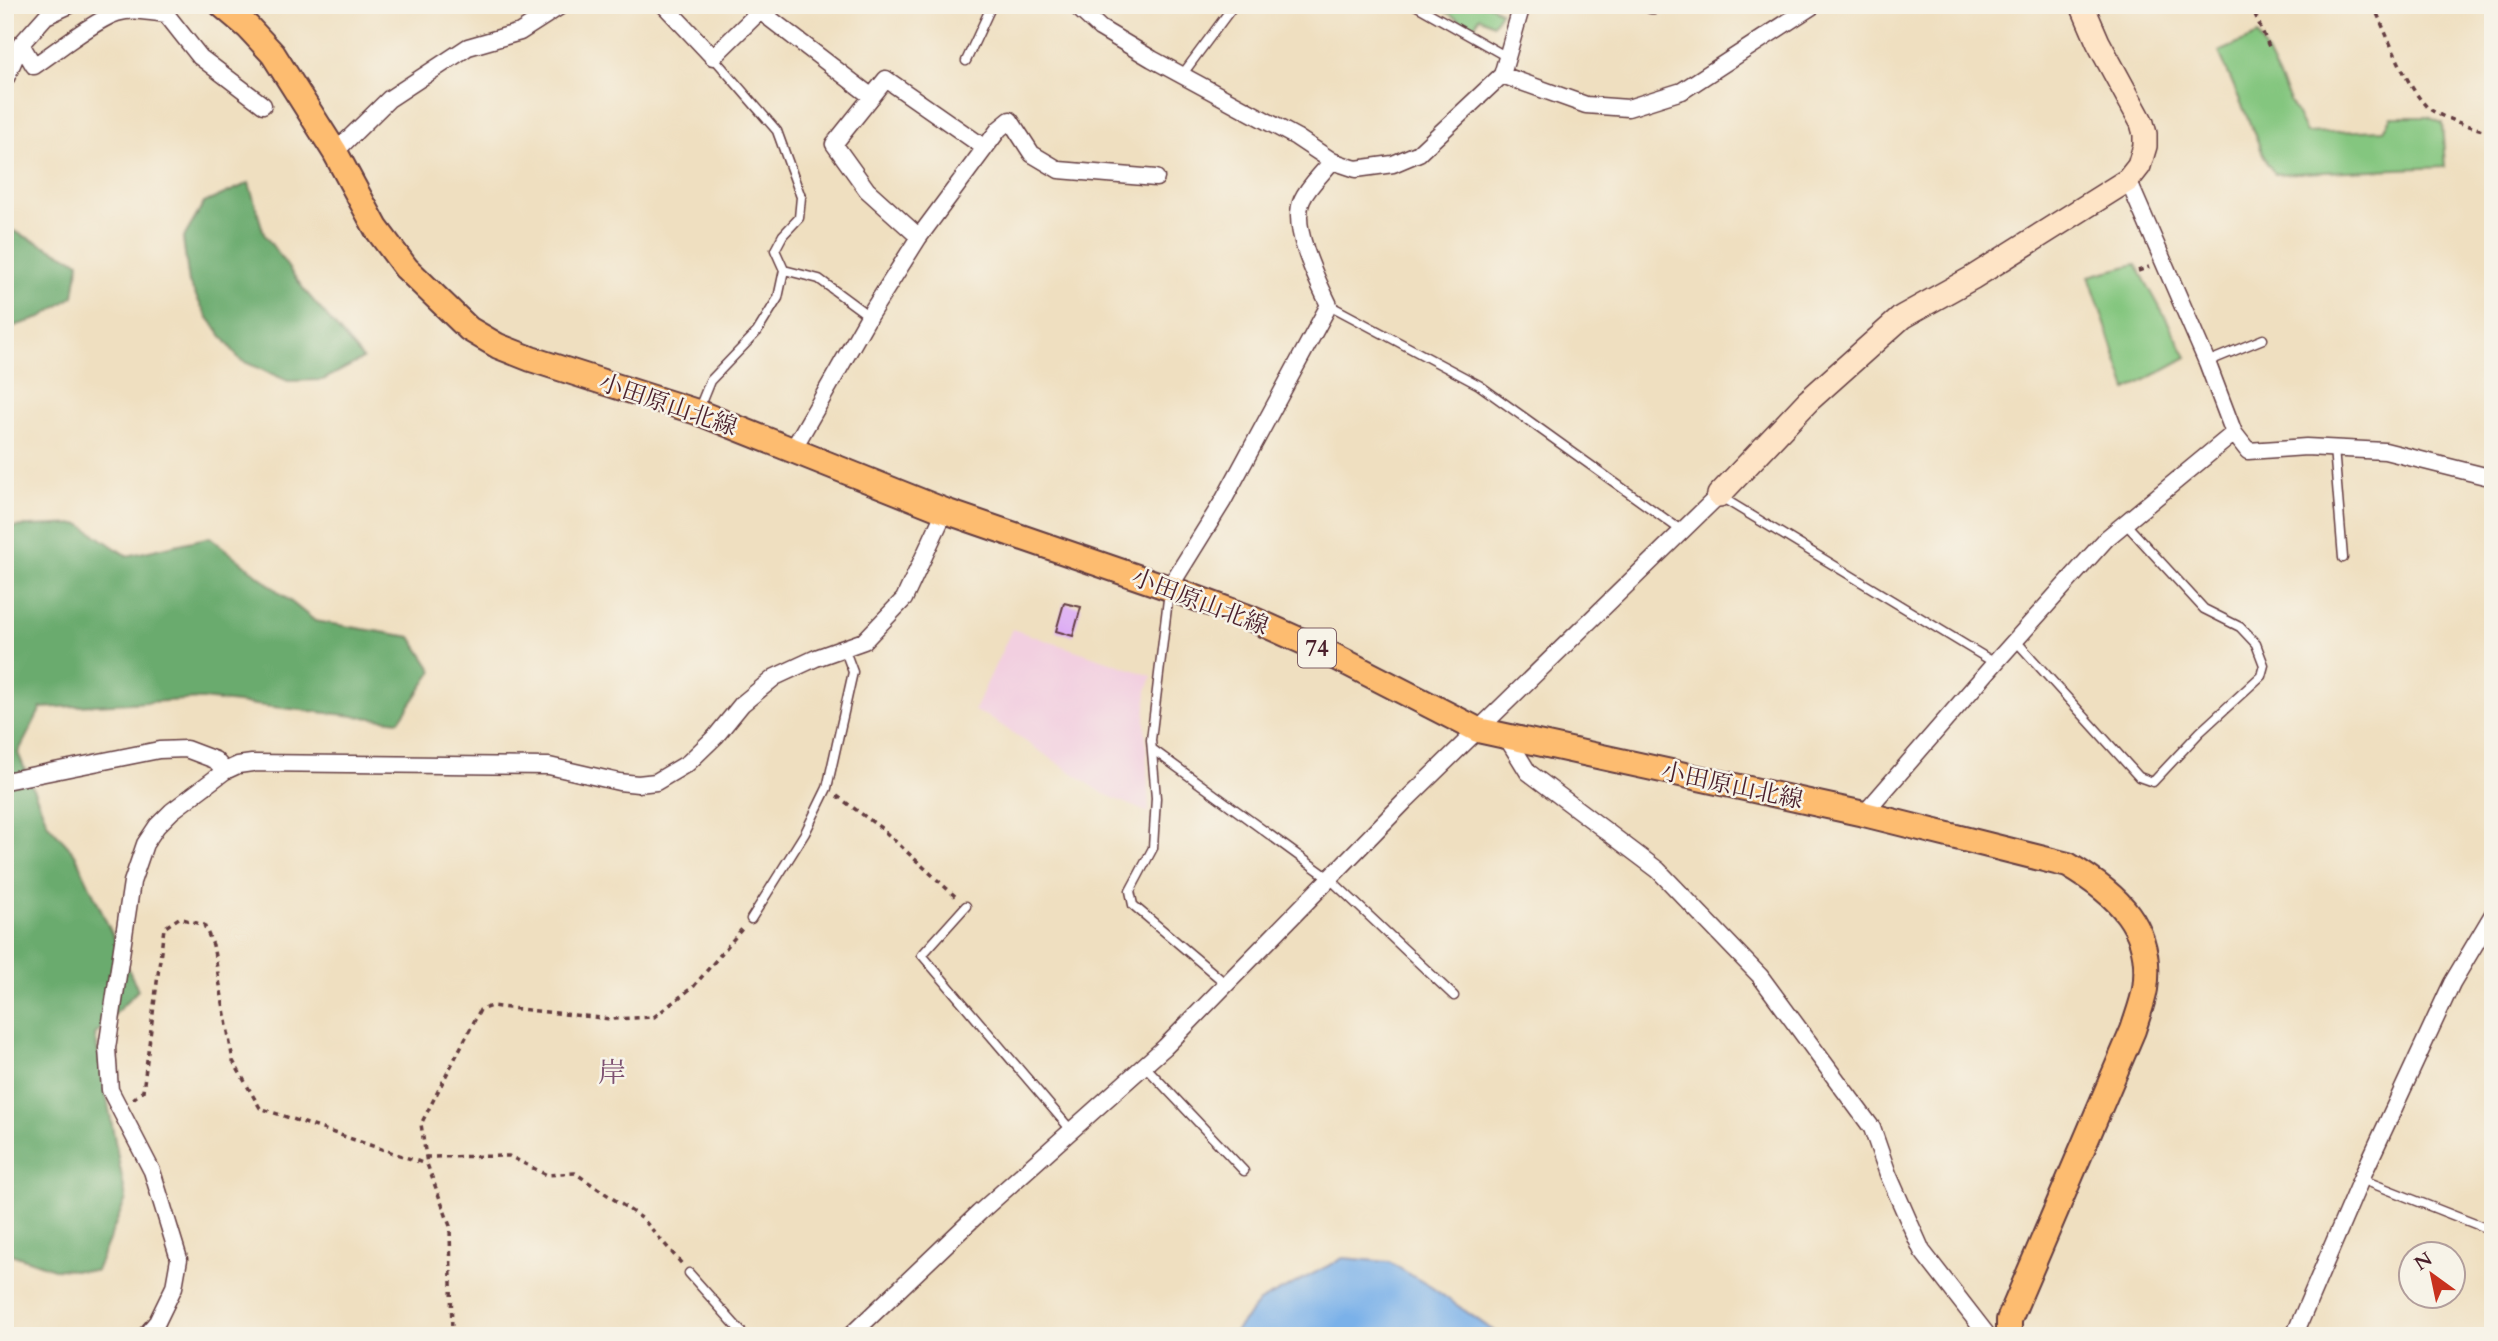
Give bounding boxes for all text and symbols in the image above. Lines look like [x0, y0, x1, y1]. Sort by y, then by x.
street label: 小田原山北線 [595, 366, 741, 444]
street label: 小田原山北線 [1127, 561, 1273, 643]
road number: 74 [1298, 628, 1336, 668]
street label: 小田原山北線 [1658, 755, 1806, 817]
district label: 岸 [598, 1054, 626, 1092]
north arrow [2396, 1240, 2466, 1310]
text: N [2409, 1246, 2438, 1277]

